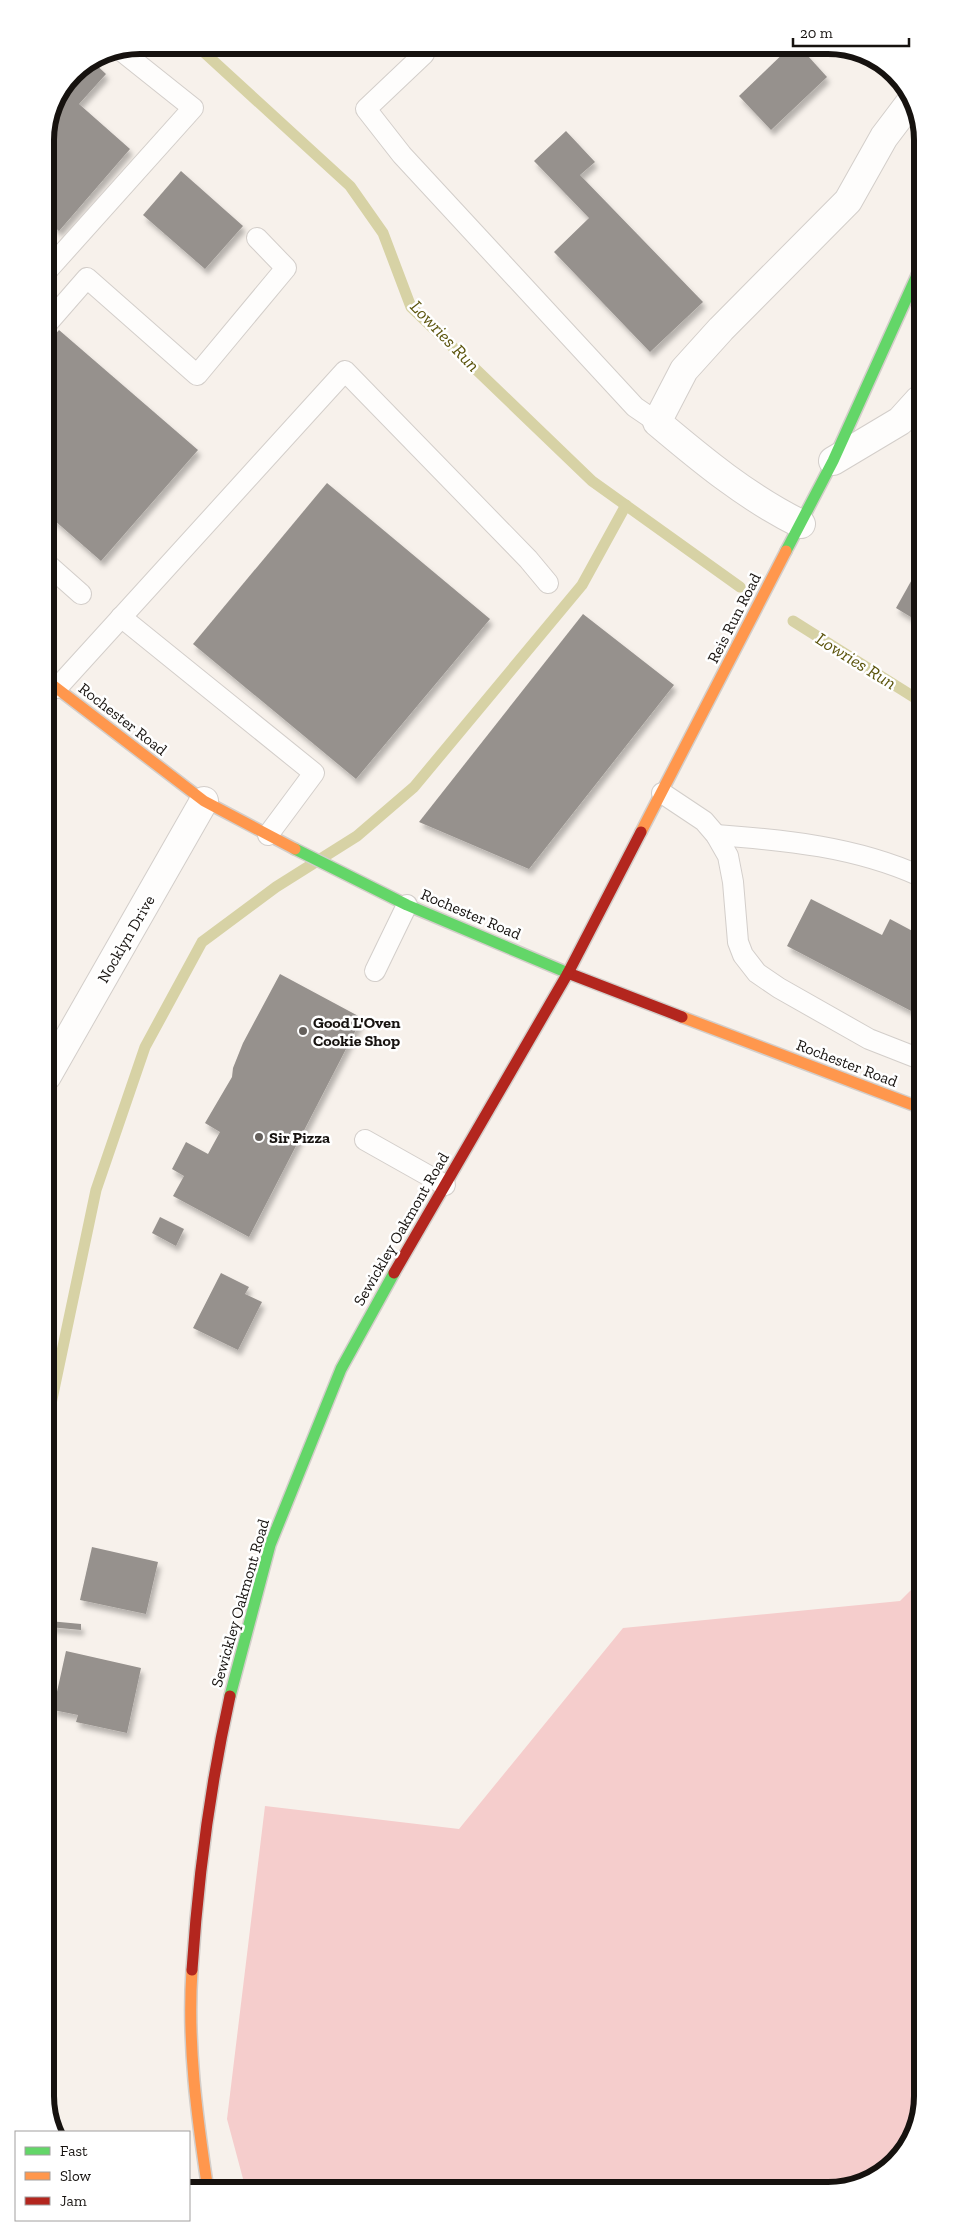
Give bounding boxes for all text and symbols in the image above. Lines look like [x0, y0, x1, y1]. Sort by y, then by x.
scale bar [793, 15, 909, 47]
text: 20 m [800, 24, 833, 42]
water label: Lowries Run [406, 296, 484, 376]
street label: Reis Run Road [703, 570, 765, 666]
water label: Lowries Run [812, 628, 900, 694]
street label: Rochester Road [75, 679, 171, 759]
street label: Rochester Road [418, 884, 524, 944]
street label: Nocklyn Drive [93, 892, 159, 986]
place label: Good L'Oven Cookie Shop [313, 1013, 401, 1050]
marker: Good L'Oven Cookie Shop [297, 1025, 309, 1037]
street label: Rochester Road [794, 1035, 900, 1091]
place label: Sir Pizza [269, 1128, 330, 1147]
marker: Sir Pizza [253, 1131, 265, 1143]
street label: Sewickley Oakmont Road [349, 1149, 453, 1309]
street label: Sewickley Oakmont Road [207, 1517, 273, 1689]
legend [15, 2131, 190, 2221]
text: Fast [60, 2142, 88, 2160]
text: Slow [60, 2167, 92, 2185]
text: Jam [60, 2192, 87, 2210]

